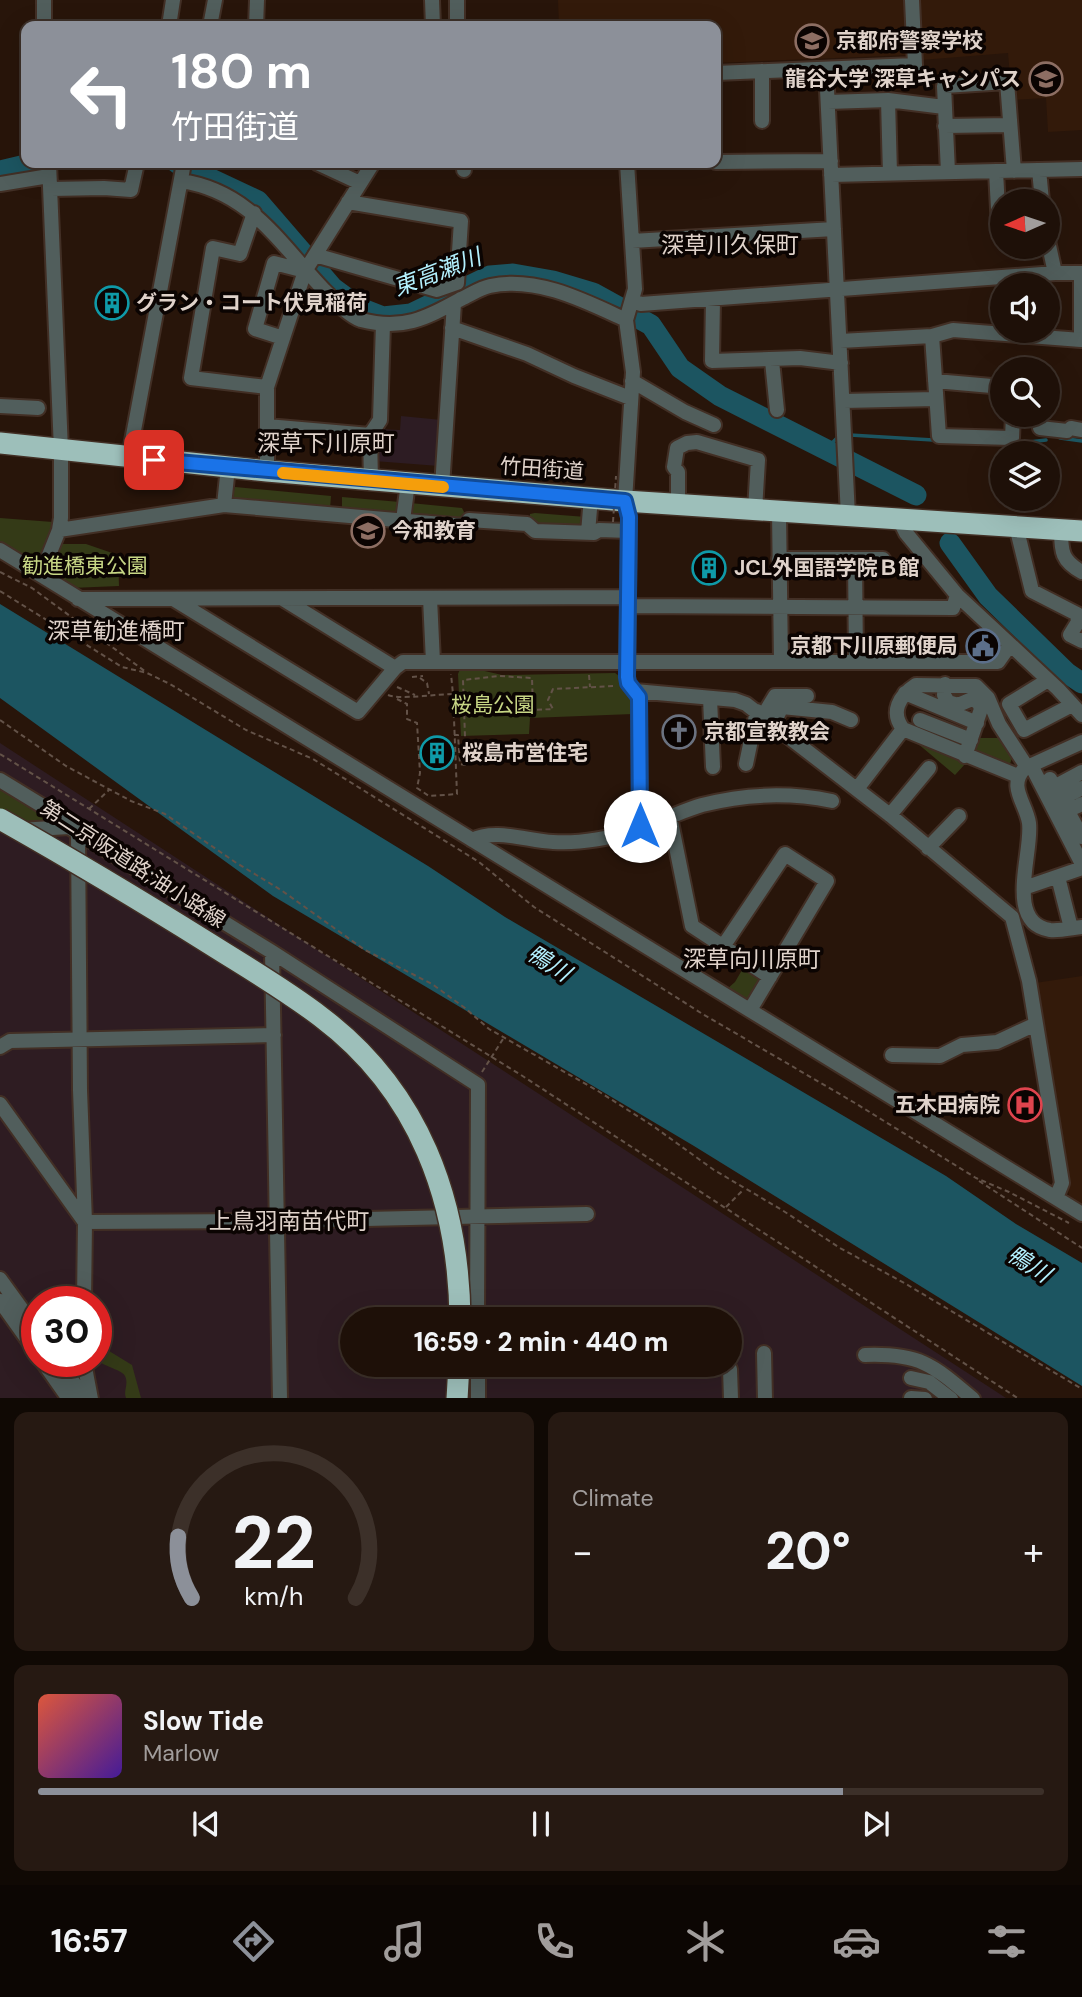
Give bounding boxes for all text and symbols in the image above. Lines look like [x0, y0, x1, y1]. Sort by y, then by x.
school or university icon: 京都府警察学校 [793, 22, 831, 60]
place label: 京都府警察学校 [836, 27, 983, 55]
text: 180 m [171, 39, 312, 103]
icon: left [56, 49, 147, 140]
school or university icon: 龍谷大学 深草キャンパス [1027, 60, 1065, 98]
place label: 龍谷大学 深草キャンパス [785, 65, 1021, 93]
text: 竹田街道 [171, 106, 299, 148]
north arrow [990, 189, 1060, 259]
map controls [990, 189, 1060, 511]
district label: 深草川久保町 [661, 230, 799, 260]
water label: 東高瀬川 [389, 240, 488, 302]
button: sound [990, 273, 1060, 343]
building icon: グラン・コート伏見稲荷 [93, 284, 131, 322]
place label: グラン・コート伏見稲荷 [136, 289, 367, 317]
button: search [990, 357, 1060, 427]
district label: 深草下川原町 [257, 428, 395, 458]
pin [124, 430, 184, 490]
icon: arrive [135, 441, 173, 479]
button: layers [990, 441, 1060, 511]
street label: 竹田街道 [499, 452, 585, 486]
school or university icon: 今和教育 [349, 512, 387, 550]
place label: 今和教育 [392, 517, 476, 545]
building icon: JCL外国語学院Ｂ館 [690, 549, 728, 587]
park label: 勧進橋東公園 [22, 552, 148, 580]
place label: JCL外国語学院Ｂ館 [734, 554, 920, 582]
district label: 深草勧進橋町 [47, 616, 185, 646]
public building icon: 京都下川原郵便局 [964, 627, 1002, 665]
place label: 京都下川原郵便局 [790, 632, 958, 660]
park label: 桜島公園 [451, 691, 535, 719]
church icon: 京都宣教教会 [660, 713, 698, 751]
place label: 京都宣教教会 [704, 718, 830, 746]
building icon: 桜島市営住宅 [418, 734, 456, 772]
place label: 桜島市営住宅 [462, 739, 588, 767]
position arrow [603, 789, 677, 863]
street label: 第二京阪道路;油小路線 [35, 794, 231, 934]
water label: 鴨川 [522, 938, 579, 989]
district label: 深草向川原町 [683, 944, 821, 974]
hospital icon: 五木田病院 [1006, 1086, 1044, 1124]
place label: 五木田病院 [895, 1091, 1000, 1119]
district label: 上鳥羽南苗代町 [209, 1206, 370, 1236]
water label: 鴨川 [1002, 1239, 1059, 1290]
speed limit sign: 30 [21, 1286, 112, 1377]
text: 16:59 · 2 min · 440 m [414, 1325, 668, 1359]
text: Climate [572, 1483, 654, 1513]
text: 22 [232, 1496, 316, 1591]
text: 20° [765, 1517, 851, 1585]
text: − [572, 1527, 593, 1577]
text: + [1023, 1527, 1044, 1577]
text: km/h [244, 1579, 304, 1612]
text: Slow Tide [143, 1704, 264, 1738]
text: Marlow [143, 1738, 219, 1768]
icon: previous [187, 1805, 225, 1843]
icon: pause [522, 1805, 560, 1843]
icon: next [857, 1805, 895, 1843]
icon: directions [229, 1917, 278, 1966]
icon: music [380, 1917, 429, 1966]
icon: phone [530, 1917, 579, 1966]
icon: climate [681, 1917, 730, 1966]
icon: car [832, 1917, 881, 1966]
icon: filters [982, 1917, 1031, 1966]
text: 16:57 [51, 1920, 128, 1962]

